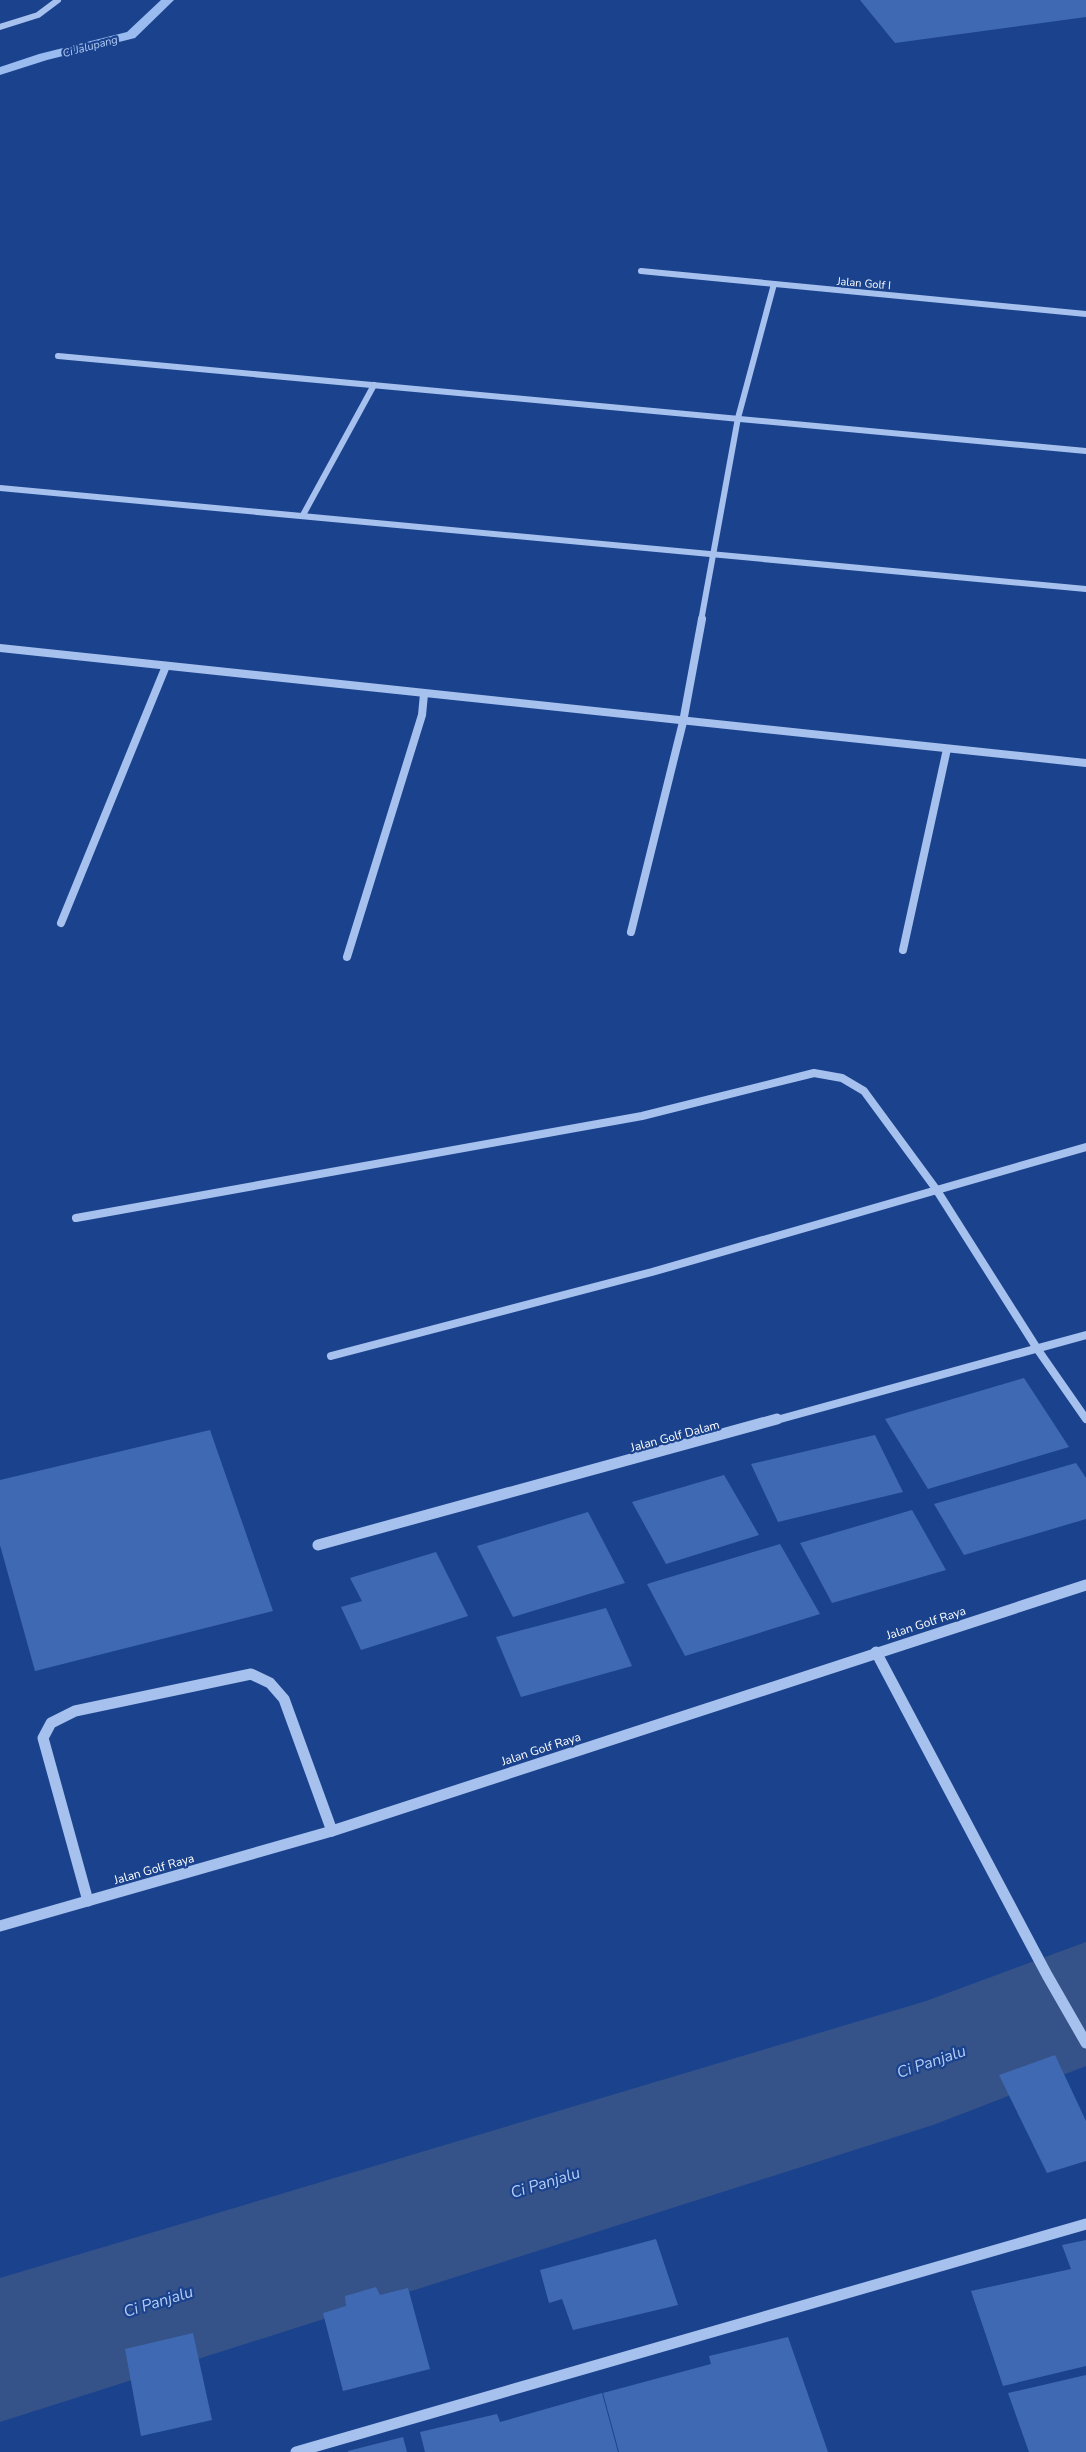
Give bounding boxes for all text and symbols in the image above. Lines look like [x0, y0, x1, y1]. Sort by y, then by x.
water label: Ci Jalupang [61, 32, 120, 61]
street label: Jalan Golf I [835, 274, 892, 293]
street label: Jalan Golf Dalam [628, 1416, 721, 1456]
street label: Jalan Golf Raya [883, 1603, 968, 1644]
street label: Jalan Golf Raya [498, 1729, 583, 1770]
street label: Jalan Golf Raya [111, 1850, 196, 1888]
water label: Ci Panjalu [894, 2040, 969, 2084]
water label: Ci Panjalu [508, 2162, 583, 2204]
water label: Ci Panjalu [121, 2281, 196, 2323]

